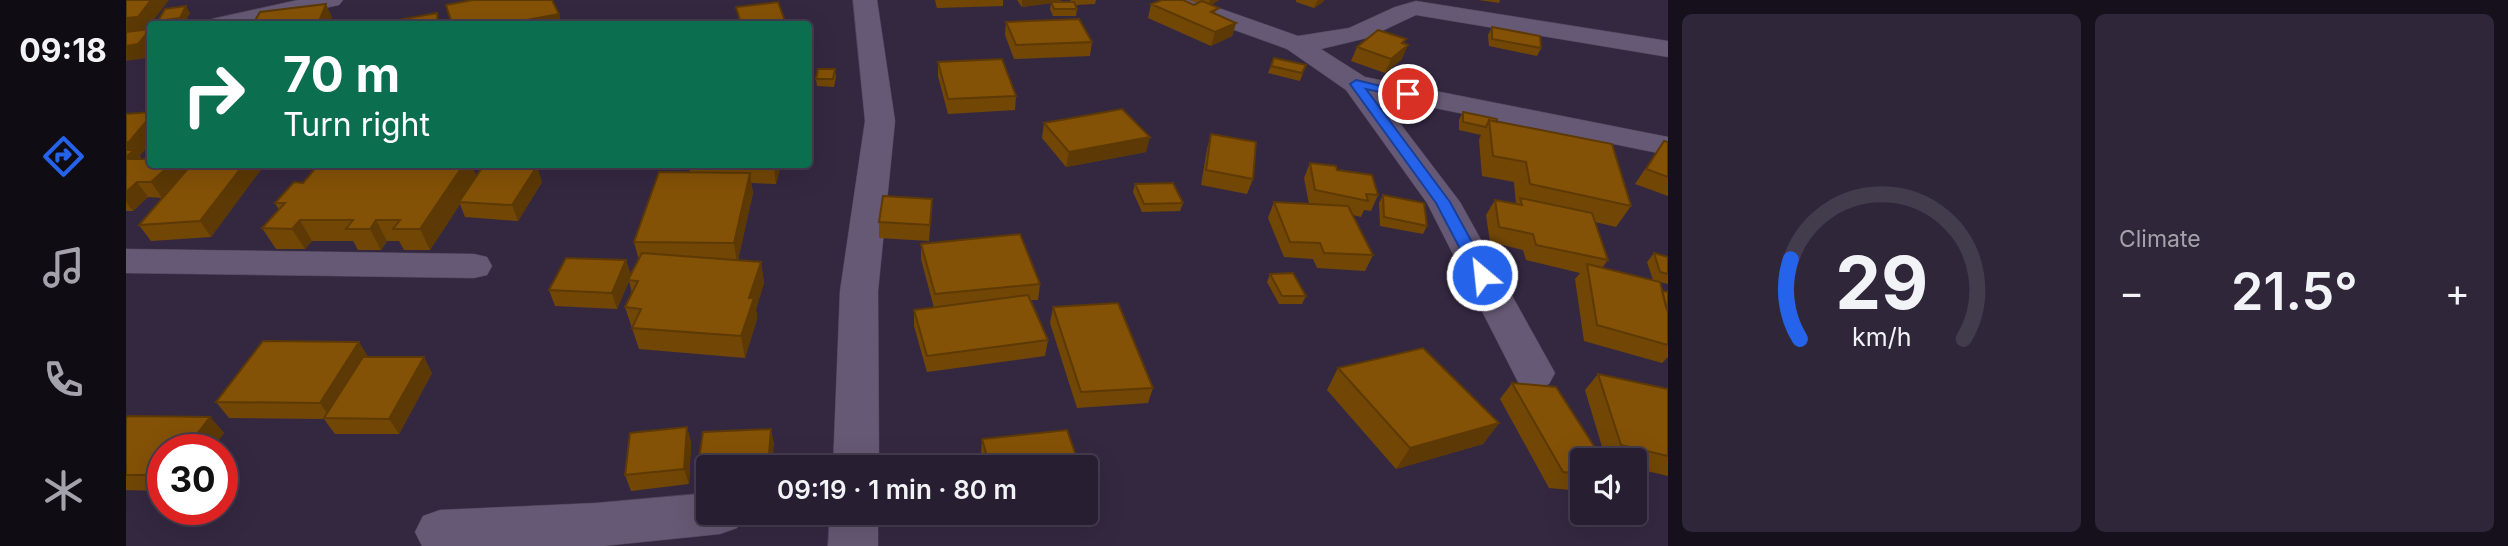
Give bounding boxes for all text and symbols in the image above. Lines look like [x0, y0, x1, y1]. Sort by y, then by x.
text: 09:18 [19, 31, 107, 70]
text: 70 m [283, 45, 400, 104]
icon: right [168, 49, 259, 140]
pin [1378, 64, 1438, 124]
icon: arrive [1389, 75, 1427, 113]
text: Turn right [283, 105, 430, 144]
icon: directions [39, 132, 88, 181]
text: Climate [2119, 225, 2201, 253]
position arrow [1445, 238, 1519, 312]
text: 29 [1835, 238, 1928, 327]
icon: music [39, 243, 88, 292]
text: 21.5° [2231, 260, 2358, 323]
text: − [2119, 269, 2144, 315]
text: + [2445, 269, 2470, 315]
text: km/h [1852, 322, 1911, 352]
icon: phone [39, 355, 88, 404]
speed limit sign: 30 [147, 434, 238, 525]
map controls [1570, 448, 1647, 525]
button: sound [1570, 448, 1647, 525]
icon: climate [39, 466, 88, 515]
text: 09:19 · 1 min · 80 m [777, 474, 1017, 505]

